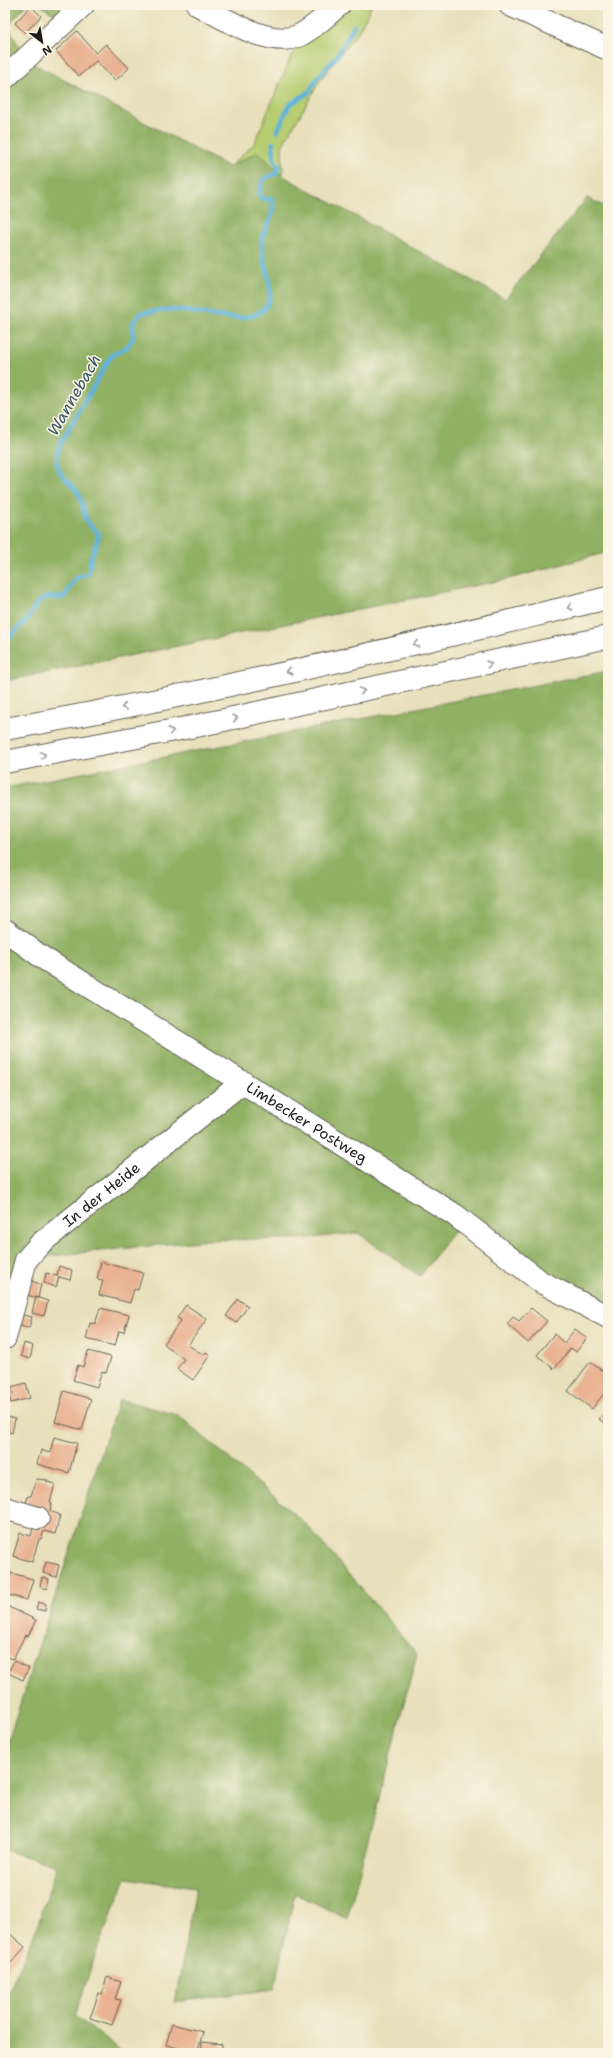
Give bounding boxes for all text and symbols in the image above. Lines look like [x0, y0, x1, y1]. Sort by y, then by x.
north arrow [22, 22, 62, 62]
text: N [39, 41, 54, 59]
water label: Wannebach [42, 351, 106, 439]
one-way arrow [567, 603, 573, 611]
one-way arrow [413, 639, 420, 647]
one-way arrow [486, 660, 492, 668]
one-way arrow [286, 667, 293, 675]
one-way arrow [359, 687, 365, 696]
one-way arrow [121, 702, 127, 711]
one-way arrow [231, 714, 238, 723]
one-way arrow [168, 727, 174, 736]
one-way arrow [40, 751, 46, 760]
street label: Limbecker Postweg [242, 1077, 371, 1168]
street label: In der Heide [59, 1158, 144, 1231]

